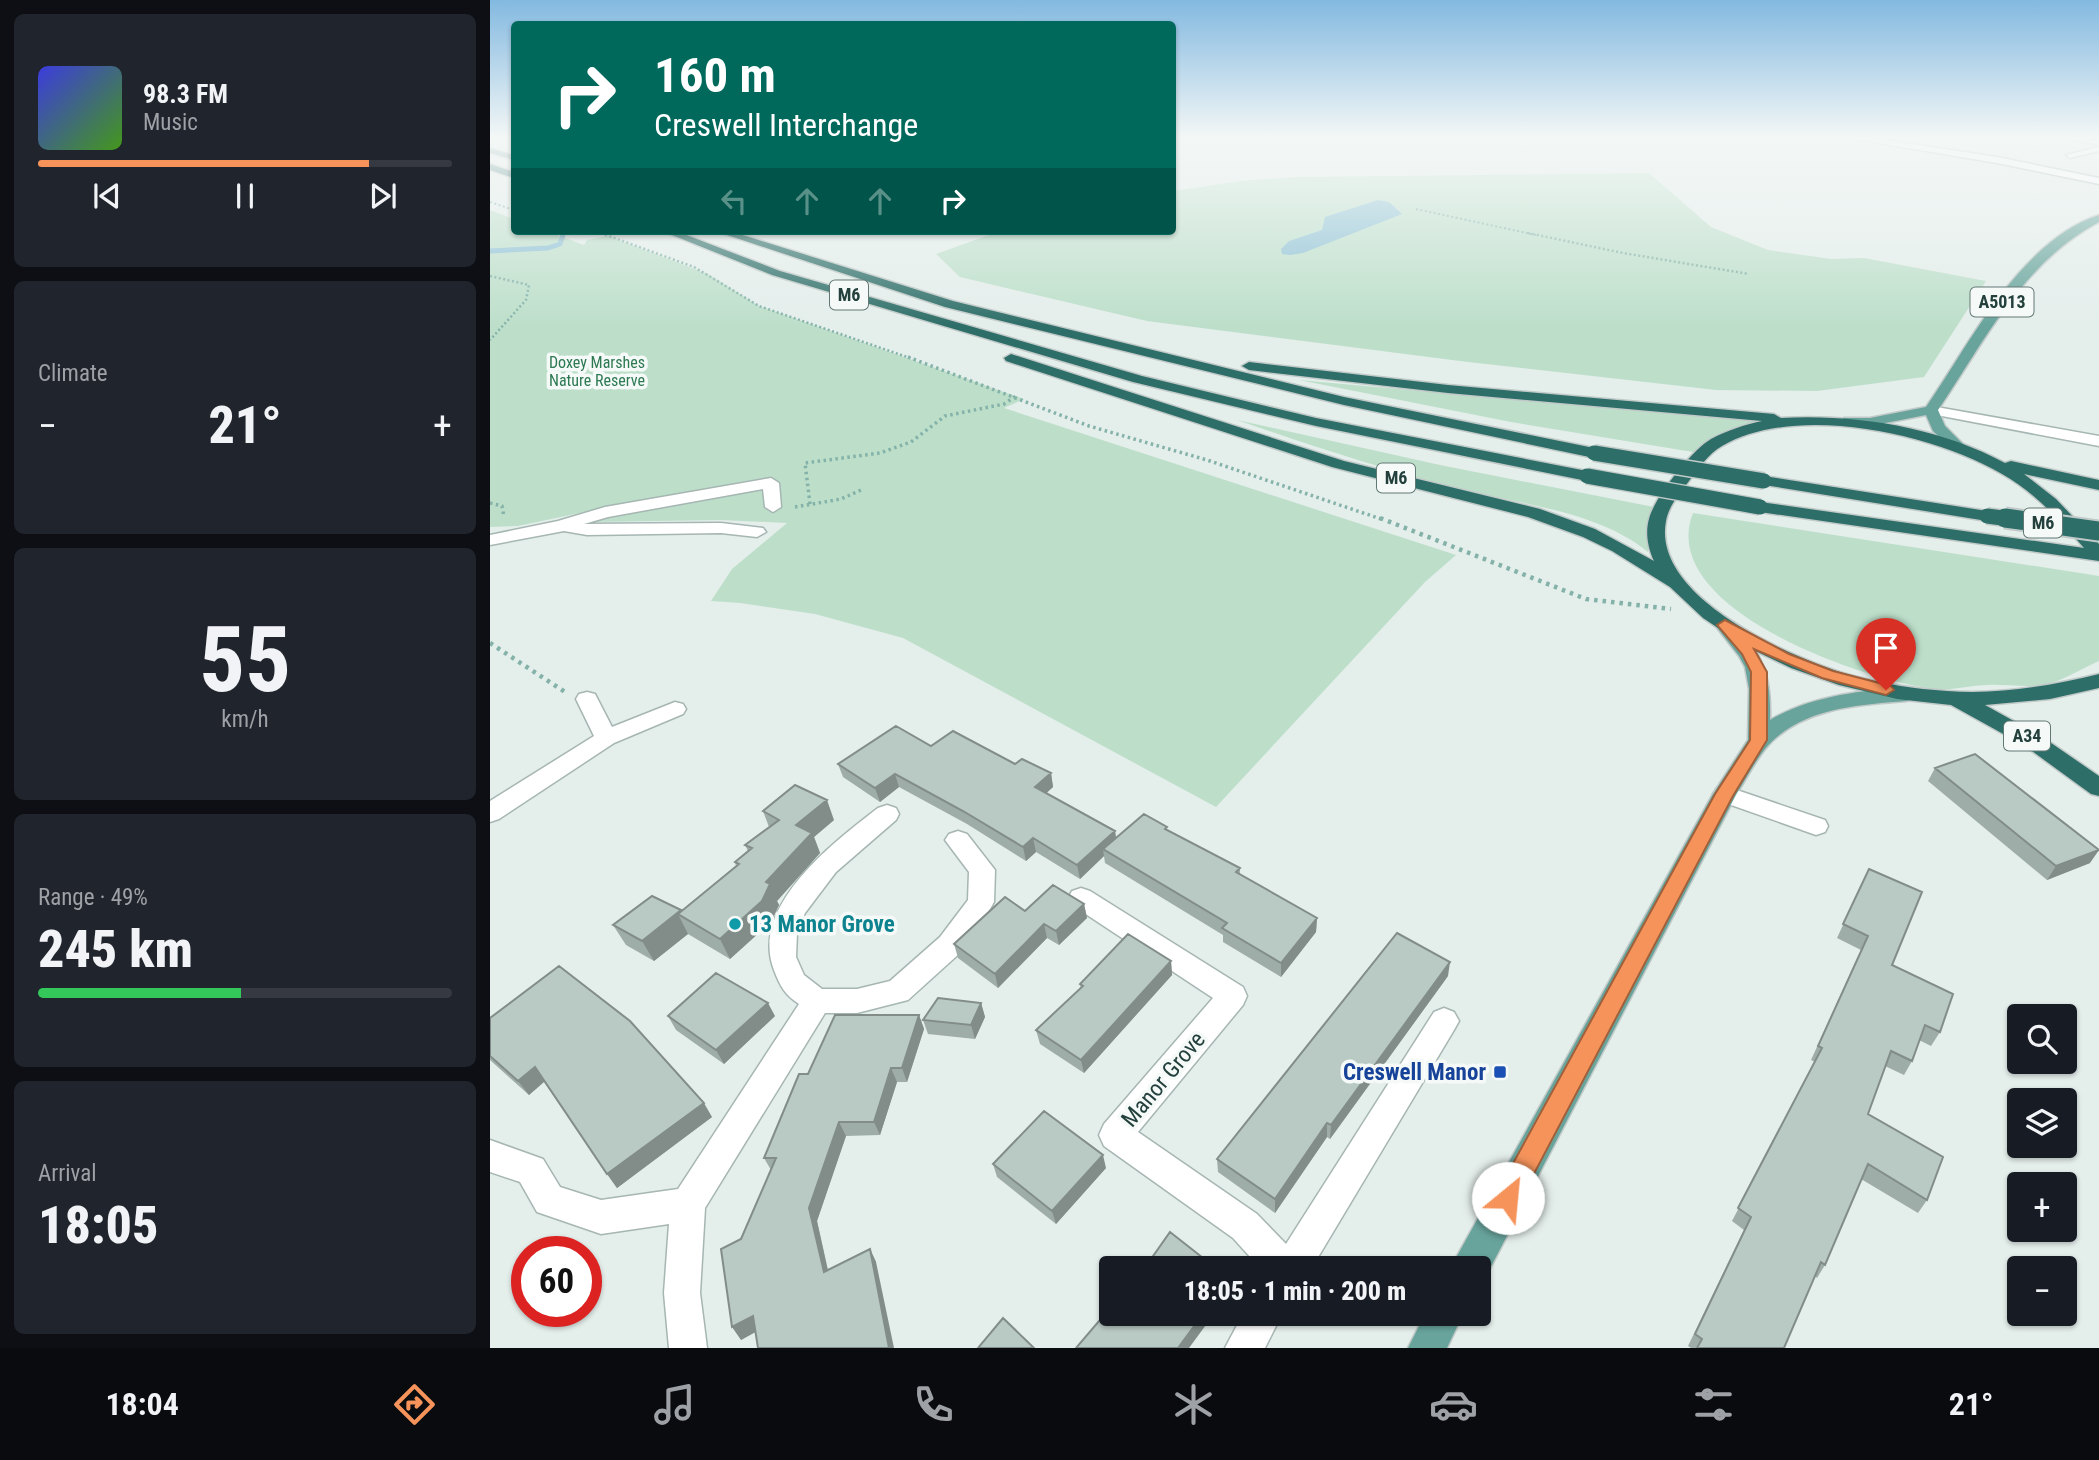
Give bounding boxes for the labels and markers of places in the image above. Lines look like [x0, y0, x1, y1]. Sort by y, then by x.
pin [1856, 618, 1916, 690]
place label: 13 Manor Grove [749, 911, 895, 938]
marker: 13 Manor Grove [727, 916, 743, 932]
place label: Creswell Manor [1343, 1059, 1486, 1086]
marker: Creswell Manor [1492, 1064, 1508, 1080]

